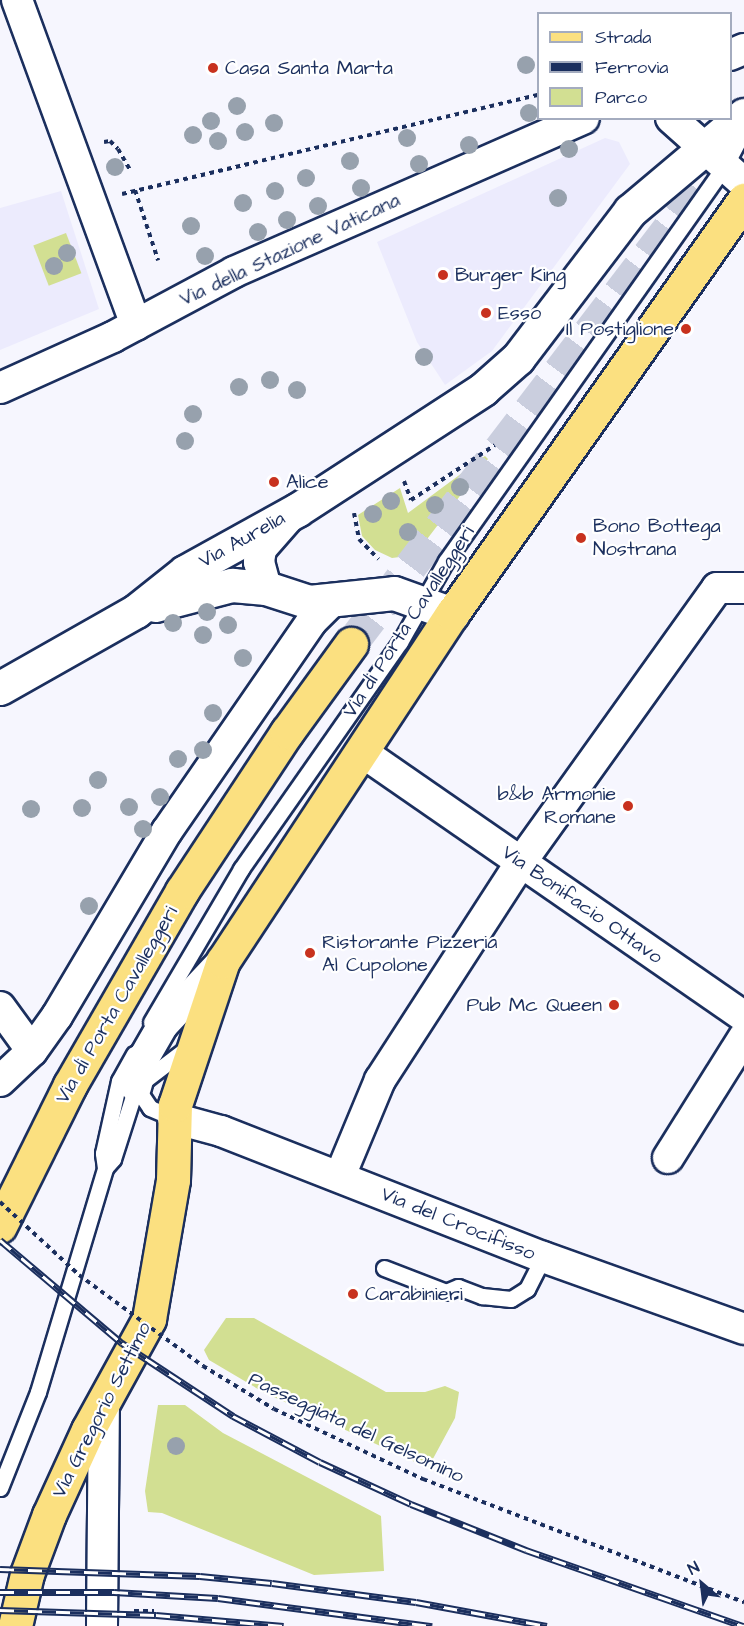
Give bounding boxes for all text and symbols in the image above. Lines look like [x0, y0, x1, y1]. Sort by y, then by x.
legend [537, 12, 732, 120]
text: Strada [595, 25, 651, 50]
text: Ferrovia [595, 55, 668, 80]
place label: Casa Santa Marta [225, 56, 393, 80]
marker: Casa Santa Marta [206, 61, 220, 75]
text: Parco [595, 85, 647, 110]
street label: Via della Stazione Vaticana [176, 188, 404, 312]
place label: Burger King [455, 263, 566, 287]
marker: Burger King [436, 268, 450, 282]
place label: Esso [498, 301, 541, 325]
marker: Esso [479, 306, 493, 320]
place label: Il Postiglione [566, 317, 674, 341]
marker: Il Postiglione [679, 322, 693, 336]
place label: Alice [286, 470, 328, 494]
marker: Alice [267, 475, 281, 489]
street label: Via Aurelia [195, 506, 289, 574]
place label: Bono Bottega Nostrana [593, 514, 721, 561]
street label: Via di Porta Cavalleggeri [338, 522, 480, 722]
marker: Bono Bottega Nostrana [574, 531, 588, 545]
place label: b&b Armonie Romane [498, 783, 616, 830]
marker: b&b Armonie Romane [621, 799, 635, 813]
street label: Via Bonifacio Ottavo [497, 841, 667, 969]
street label: Via di Porta Cavalleggeri [51, 902, 183, 1108]
place label: Ristorante Pizzeria Al Cupolone [322, 930, 497, 977]
marker: Ristorante Pizzeria Al Cupolone [303, 946, 317, 960]
place label: Pub Mc Queen [467, 993, 602, 1017]
marker: Pub Mc Queen [607, 998, 621, 1012]
street label: Via del Crocifisso [377, 1182, 539, 1266]
place label: Carabinieri [365, 1282, 463, 1306]
marker: Carabinieri [346, 1287, 360, 1301]
street label: Via Gregorio Settimo [47, 1318, 157, 1502]
street label: Passeggiata del Gelsomino [244, 1367, 468, 1489]
north arrow [672, 1554, 732, 1614]
text: N [684, 1556, 703, 1580]

